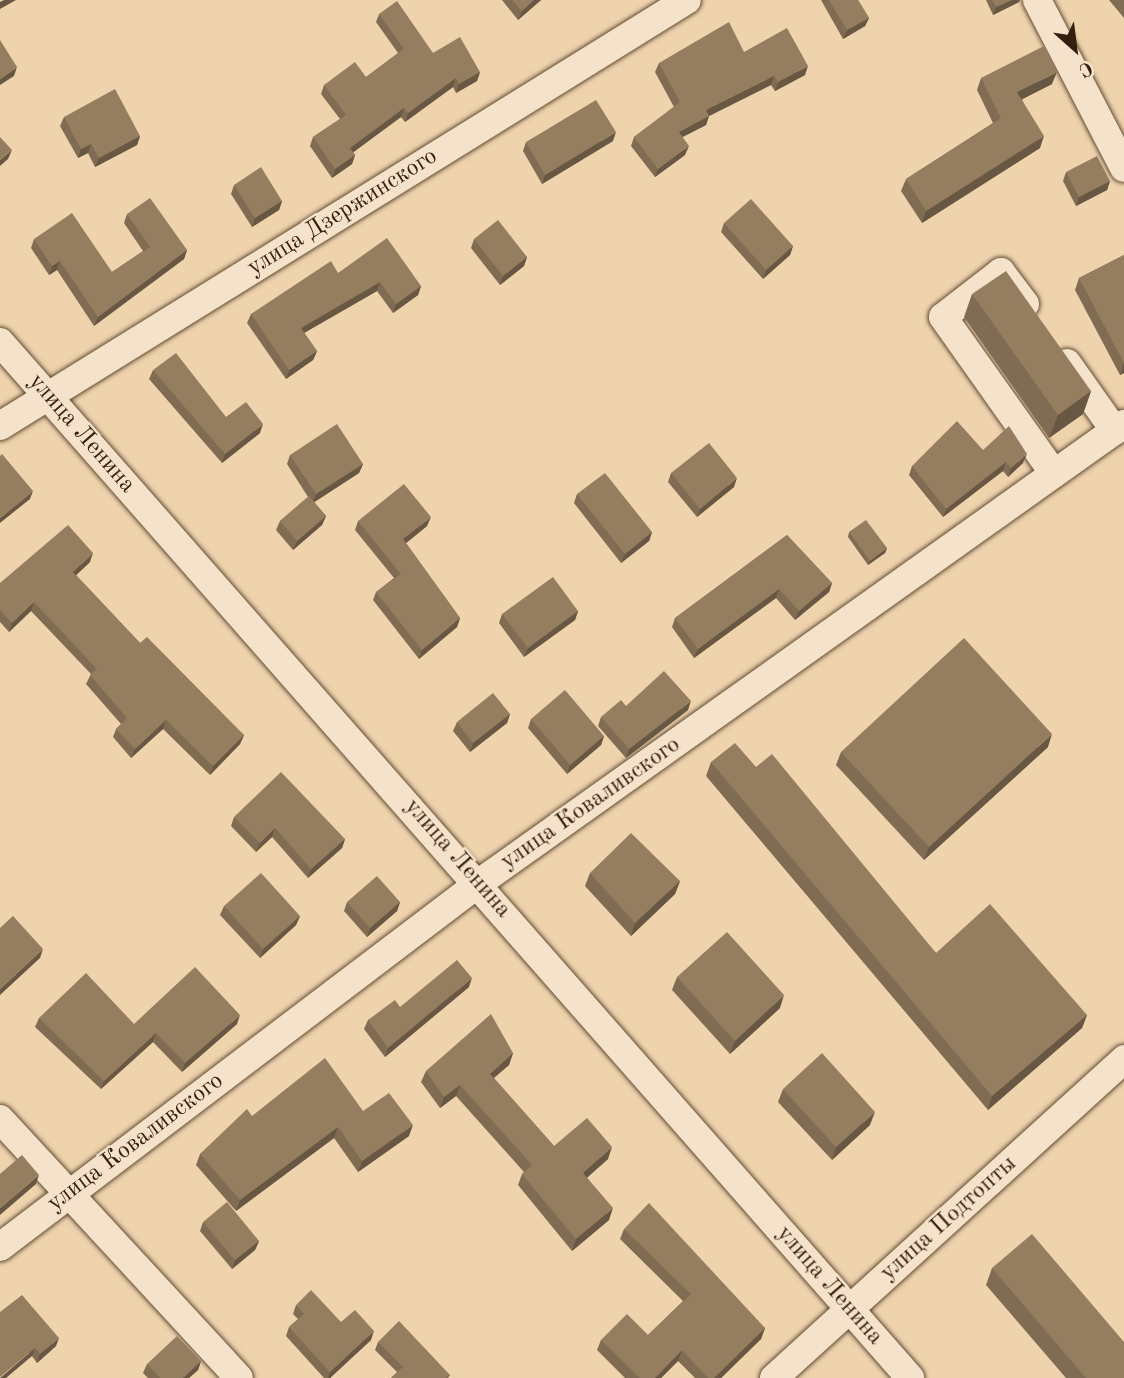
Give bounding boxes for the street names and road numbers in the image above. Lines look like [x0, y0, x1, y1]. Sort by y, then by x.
street label: улица Дзержинского [243, 143, 443, 283]
street label: улица Ленина [21, 368, 141, 500]
street label: улица Коваливского [496, 731, 686, 877]
street label: улица Ленина [397, 793, 517, 925]
street label: улица Коваливского [42, 1067, 230, 1219]
street label: улица Подтопты [875, 1150, 1023, 1288]
street label: улица Ленина [769, 1220, 889, 1352]

